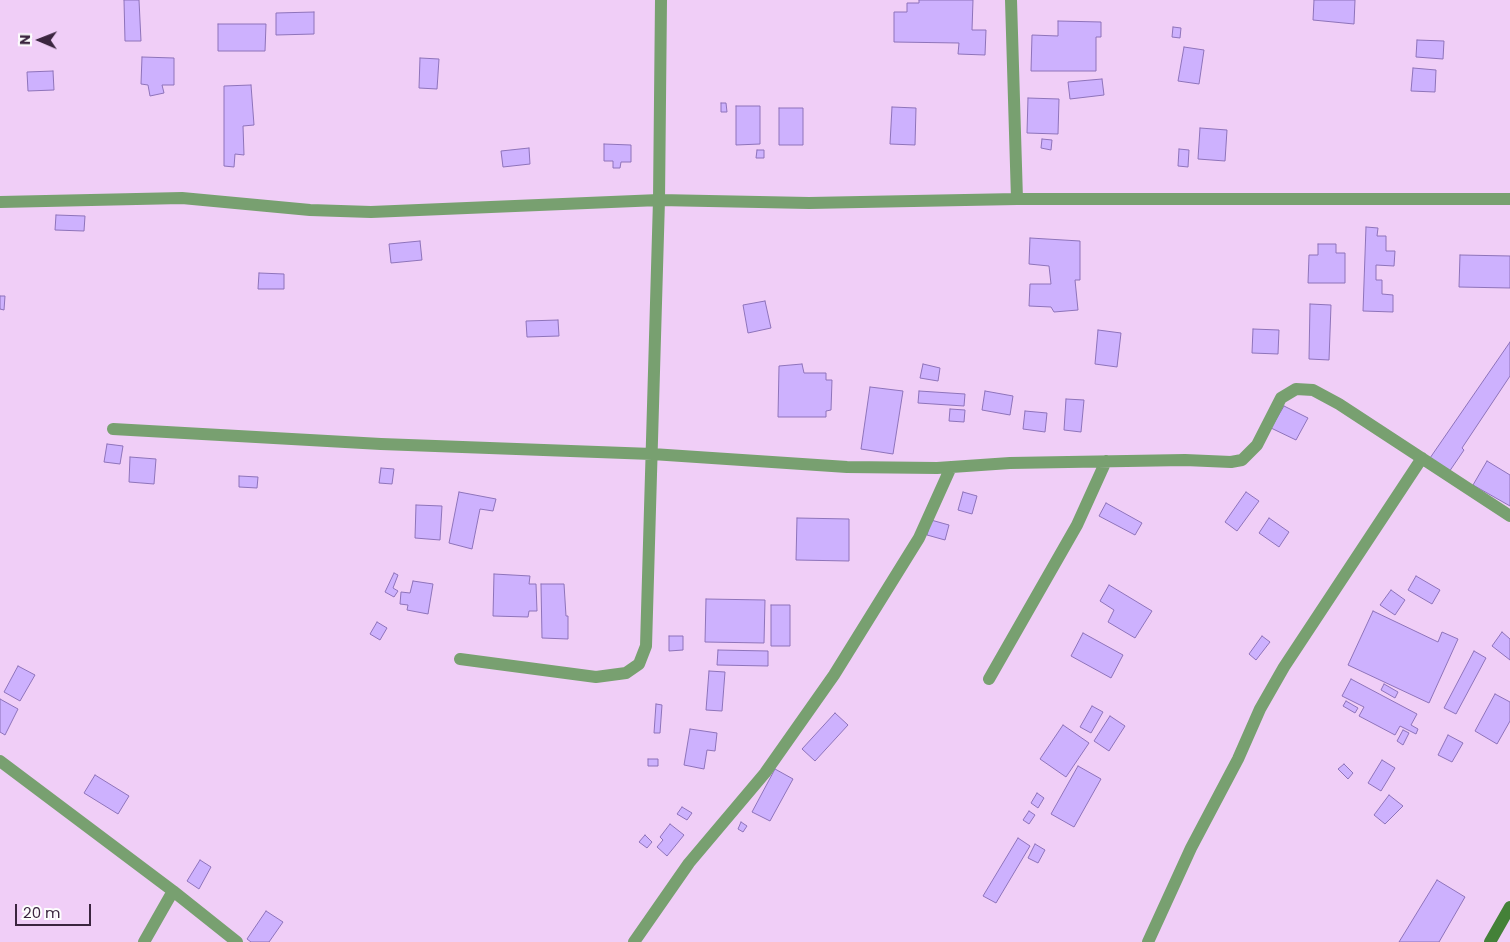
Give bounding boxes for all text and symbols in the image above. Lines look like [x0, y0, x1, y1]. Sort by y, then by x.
north arrow [15, 15, 65, 65]
text: N [15, 34, 35, 45]
scale bar [18, 894, 94, 926]
text: 20 m [23, 902, 61, 923]

